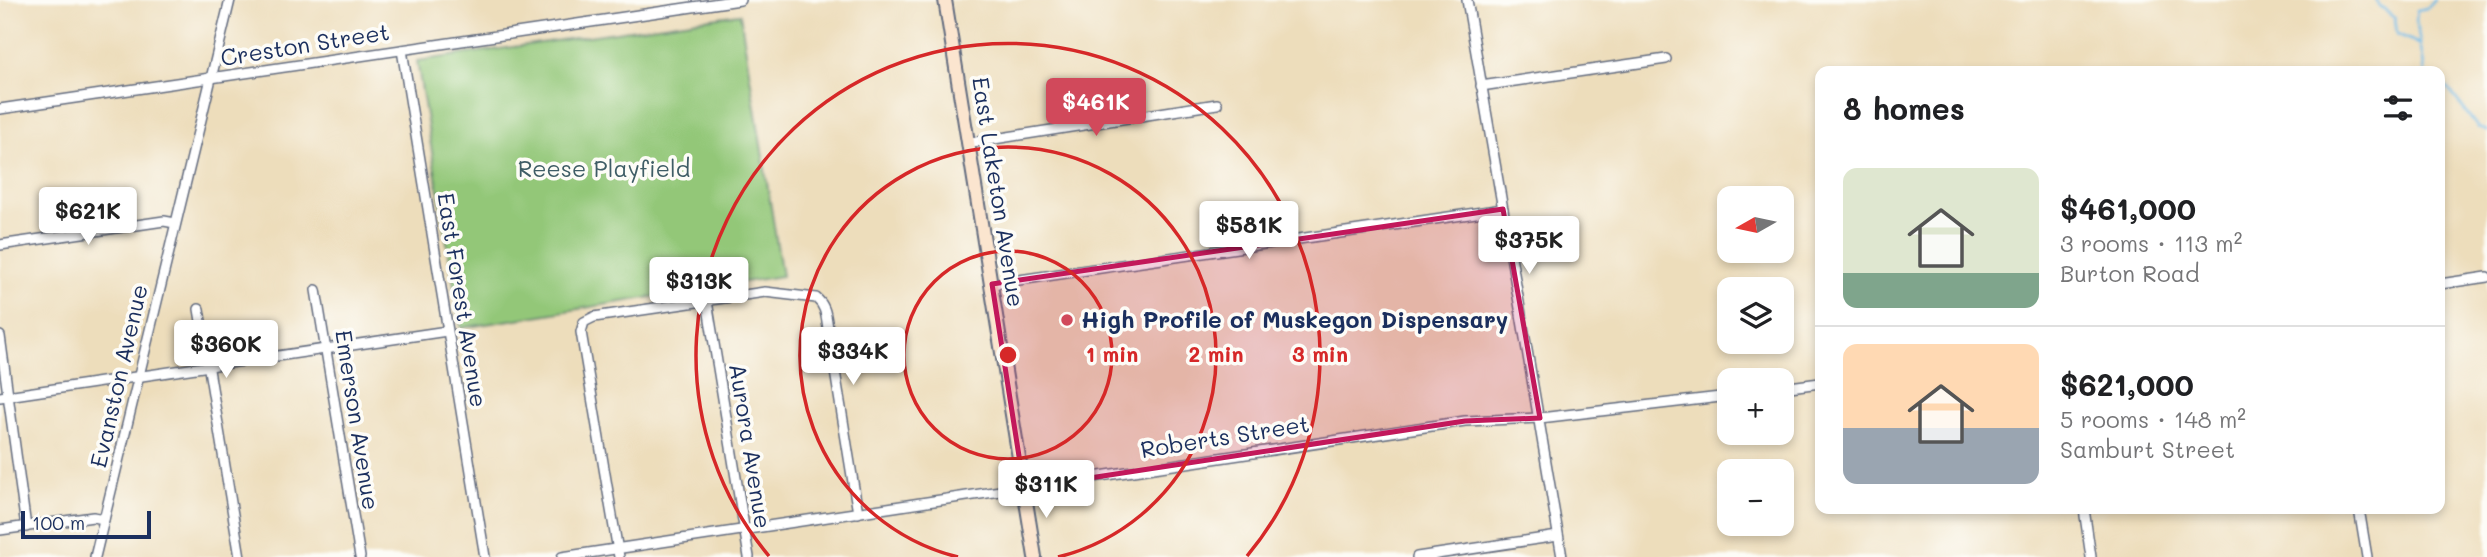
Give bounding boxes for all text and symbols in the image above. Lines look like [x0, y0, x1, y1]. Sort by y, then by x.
street label: Creston Street [218, 16, 391, 72]
street label: East Laketon Avenue [966, 75, 1032, 309]
pin: $461K [1047, 78, 1145, 138]
text: $461K [1062, 86, 1130, 116]
text: 8 homes [1843, 88, 1965, 128]
icon: filters [2379, 89, 2417, 127]
park label: Reese Playfield [518, 153, 690, 183]
north arrow [1717, 186, 1794, 262]
map controls [1717, 186, 1794, 536]
pin: $621K [39, 188, 137, 247]
text: $461,000 [2060, 188, 2196, 228]
street label: East Forest Avenue [431, 190, 495, 409]
text: $621K [55, 195, 121, 225]
icon: home [1899, 196, 1983, 280]
pin: $581K [1200, 202, 1298, 261]
text: $581K [1215, 209, 1283, 239]
pin: $375K [1480, 216, 1578, 276]
text: $375K [1494, 224, 1564, 254]
text: 3 rooms · 113 m² [2060, 228, 2242, 258]
pin: $313K [650, 258, 748, 317]
text: Burton Road [2060, 258, 2200, 288]
text: $313K [665, 265, 733, 295]
button: layers [1717, 277, 1794, 354]
street label: Evanston Avenue [82, 281, 154, 470]
place label: High Profile of Muskegon Dispensary [1081, 304, 1508, 334]
marker: High Profile of Muskegon Dispensary [1059, 312, 1075, 328]
pin: $360K [177, 320, 275, 380]
text: $360K [190, 328, 262, 358]
street label: Emerson Avenue [329, 328, 387, 512]
pin: $334K [804, 328, 902, 387]
text: $334K [817, 335, 889, 365]
text: 1 min [1086, 340, 1138, 367]
text: 2 min [1188, 340, 1244, 367]
text: 3 min [1292, 340, 1348, 367]
centre of rings [996, 343, 1020, 367]
street label: Aurora Avenue [723, 361, 779, 530]
text: $621,000 [2060, 364, 2194, 404]
button: + [1717, 368, 1794, 445]
icon: home [1899, 372, 1983, 456]
text: 5 rooms · 148 m² [2060, 404, 2246, 434]
street label: Roberts Street [1138, 408, 1311, 464]
text: Samburt Street [2060, 434, 2235, 464]
button: − [1717, 459, 1794, 536]
pin: $311K [997, 461, 1095, 520]
text: $311K [1014, 468, 1078, 498]
scale bar [21, 508, 150, 540]
text: 100 m [32, 510, 85, 535]

